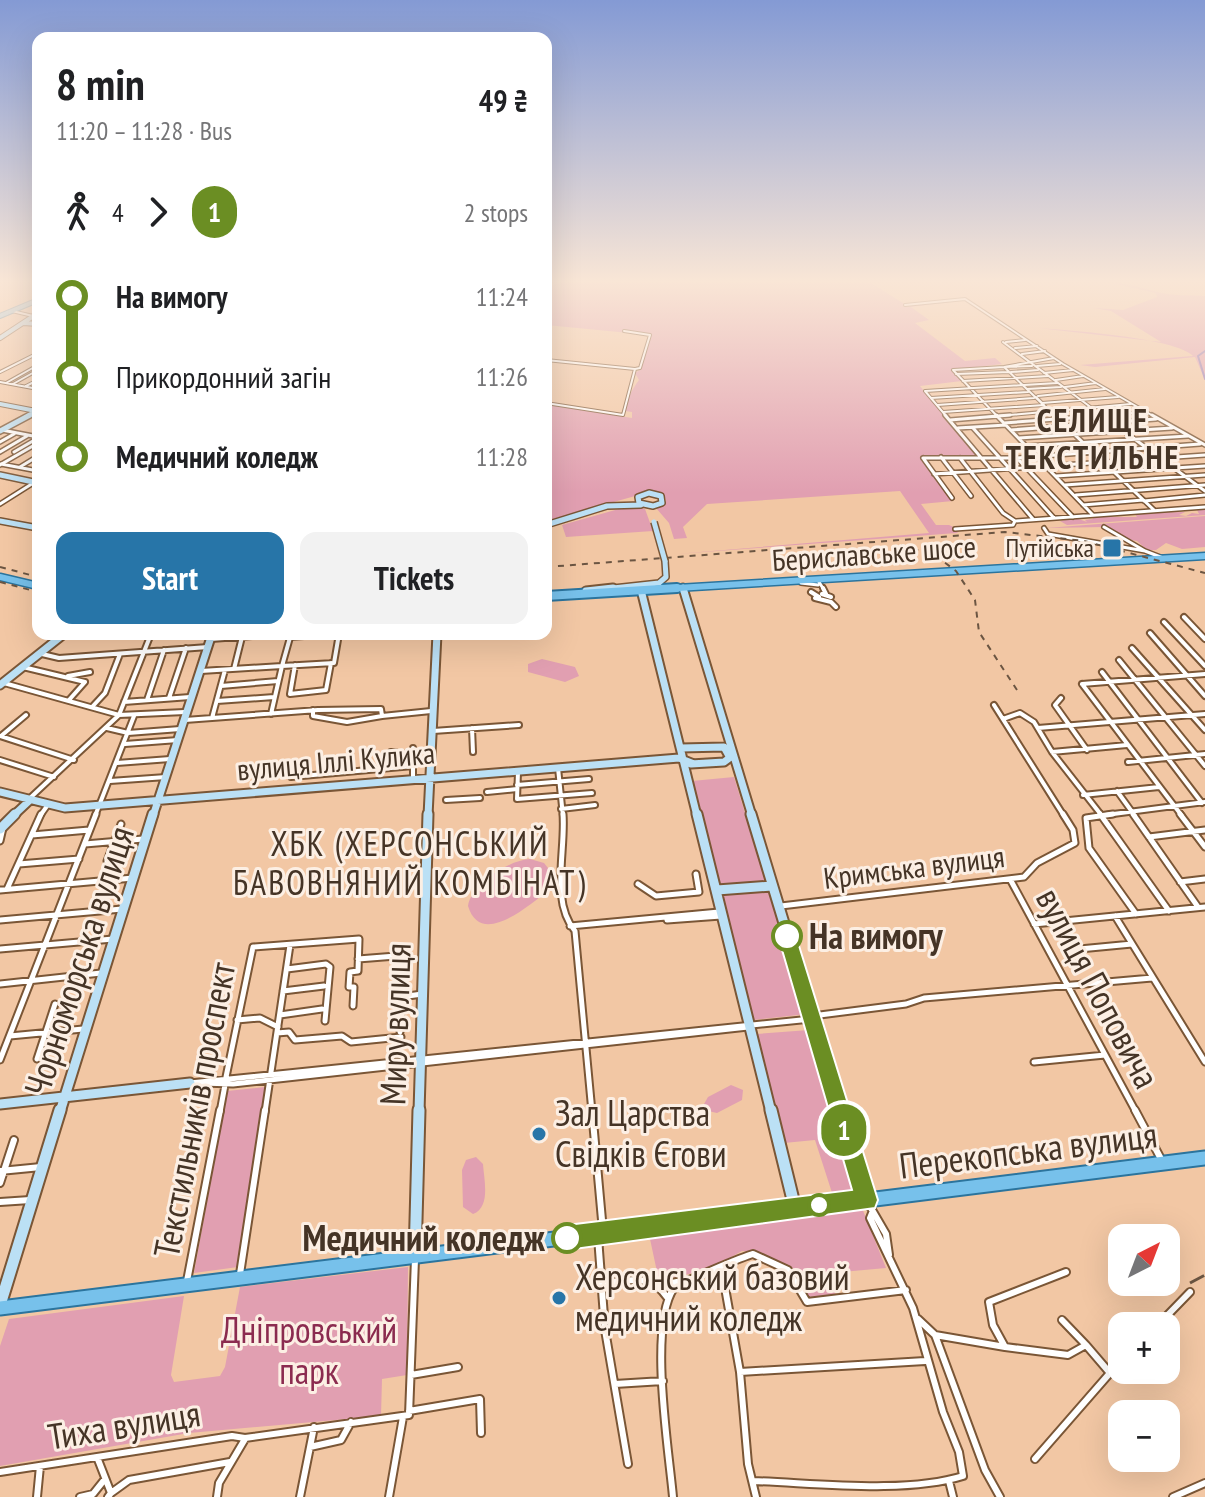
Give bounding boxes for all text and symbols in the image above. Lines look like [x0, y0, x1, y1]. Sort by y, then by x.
text: 8 min [56, 55, 145, 112]
text: 49 ₴ [479, 81, 528, 120]
text: 11:20 – 11:28 · Bus [56, 114, 232, 147]
icon: walk [56, 190, 100, 234]
icon: forward [136, 190, 180, 234]
text: 1 [208, 193, 221, 230]
text: 4 [112, 196, 124, 229]
text: 2 stops [464, 196, 528, 229]
text: На вимогу [116, 277, 227, 316]
text: 11:24 [476, 280, 528, 313]
text: Прикордонний загін [116, 357, 331, 396]
text: 11:26 [476, 360, 528, 393]
district label: СЕЛИЩЕ ТЕКСТИЛЬНЕ [1006, 399, 1180, 478]
text: Медичний коледж [116, 437, 318, 476]
text: 11:28 [476, 440, 528, 473]
street label: Бериславське шосе [771, 526, 977, 579]
place label: Путійська [1005, 531, 1094, 564]
button: Start [56, 532, 284, 624]
button: Tickets [300, 532, 528, 624]
marker: Путійська [1101, 537, 1123, 559]
street label: вулиця Іллі Кулика [235, 732, 436, 789]
street label: Чорноморська вулиця [13, 820, 144, 1101]
district label: ХБК (ХЕРСОНСЬКИЙ БАВОВНЯНИЙ КОМБІНАТ) [233, 821, 587, 904]
street label: Кримська вулиця [821, 836, 1006, 897]
street label: вулиця Поповича [1026, 880, 1171, 1096]
place label: На вимогу [809, 912, 943, 959]
marker: На вимогу [772, 921, 802, 951]
street label: Миру вулиця [368, 942, 421, 1106]
street label: Текстильників проспект [142, 958, 245, 1261]
place label: Зал Царства Свідків Єгови [555, 1089, 726, 1177]
line badge: 1 [818, 1104, 870, 1156]
street label: Перекопська вулиця [896, 1110, 1159, 1189]
text: 1 [837, 1111, 851, 1148]
marker: Зал Царства Свідків Єгови [530, 1125, 548, 1143]
unlabelled marker [808, 1194, 830, 1216]
place label: Медичний коледж [303, 1214, 546, 1261]
marker: Медичний коледж [552, 1223, 582, 1253]
north arrow [1108, 1224, 1180, 1296]
map controls [1108, 1224, 1180, 1472]
place label: Херсонський базовий медичний коледж [575, 1253, 850, 1341]
marker: Херсонський базовий медичний коледж [550, 1289, 568, 1307]
park label: Дніпровський парк [221, 1306, 397, 1394]
button: + [1108, 1312, 1180, 1384]
street label: Тиха вулиця [44, 1389, 203, 1460]
button: − [1108, 1400, 1180, 1472]

